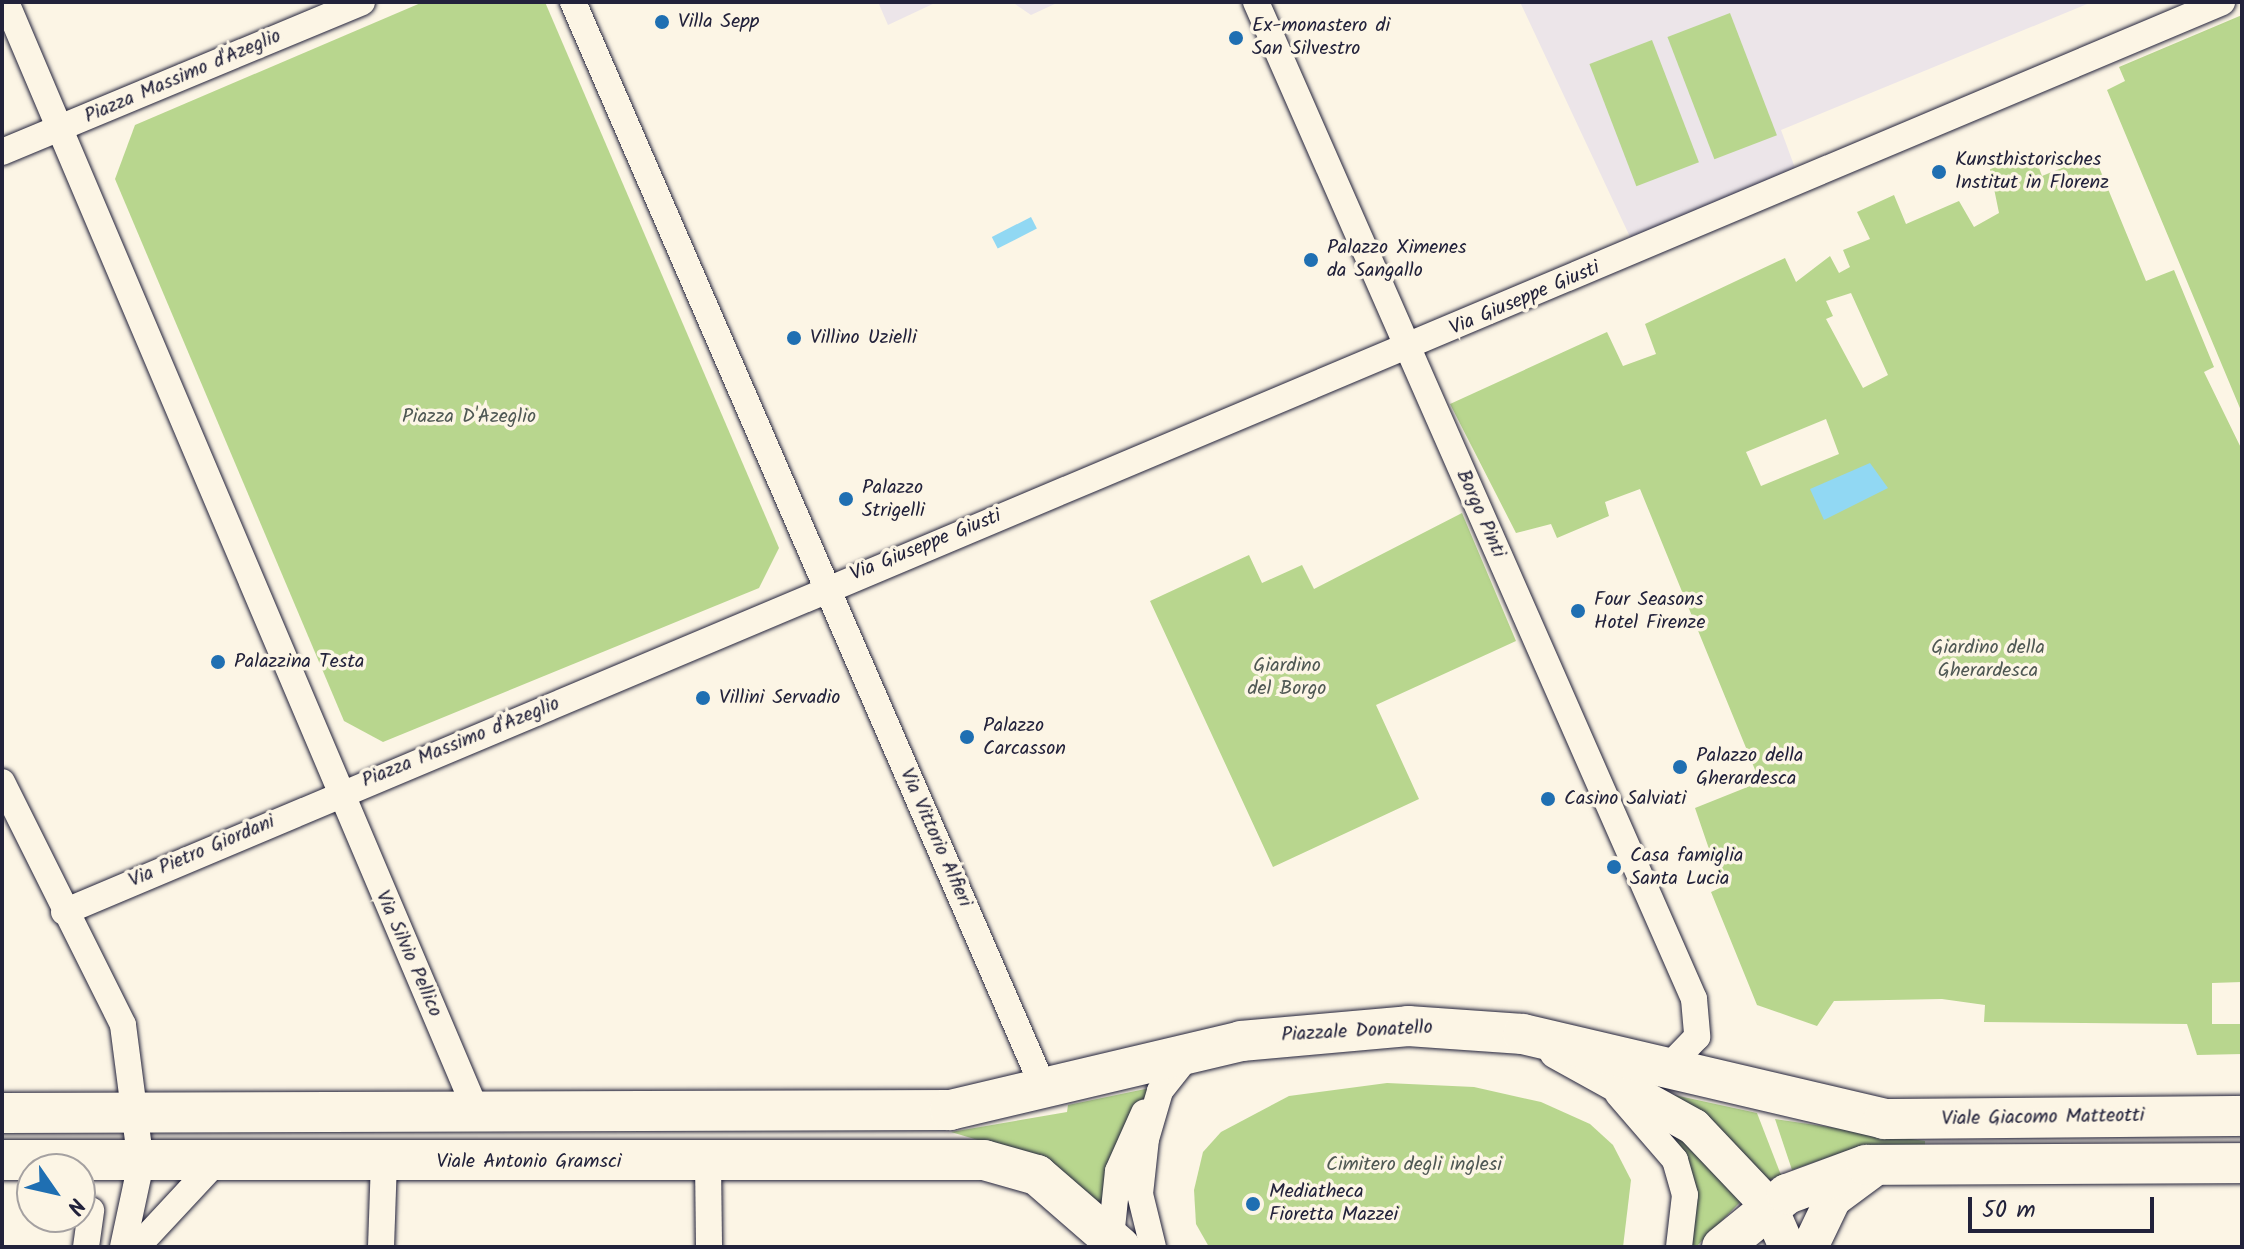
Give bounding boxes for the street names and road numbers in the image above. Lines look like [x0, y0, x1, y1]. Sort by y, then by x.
street label: Piazza Massimo d'Azeglio [81, 25, 285, 129]
street label: Via Giuseppe Giusti [1446, 257, 1604, 341]
street label: Borgo Pinti [1450, 466, 1510, 562]
street label: Via Giuseppe Giusti [847, 505, 1005, 587]
street label: Piazza Massimo d'Azeglio [359, 692, 563, 794]
street label: Via Vittorio Alfieri [894, 765, 976, 911]
street label: Via Pietro Giordani [125, 810, 279, 894]
street label: Via Silvio Pellico [369, 887, 447, 1021]
street label: Piazzale Donatello [1281, 1016, 1433, 1048]
street label: Viale Giacomo Matteotti [1941, 1104, 2145, 1132]
street label: Viale Antonio Gramsci [436, 1150, 622, 1174]

